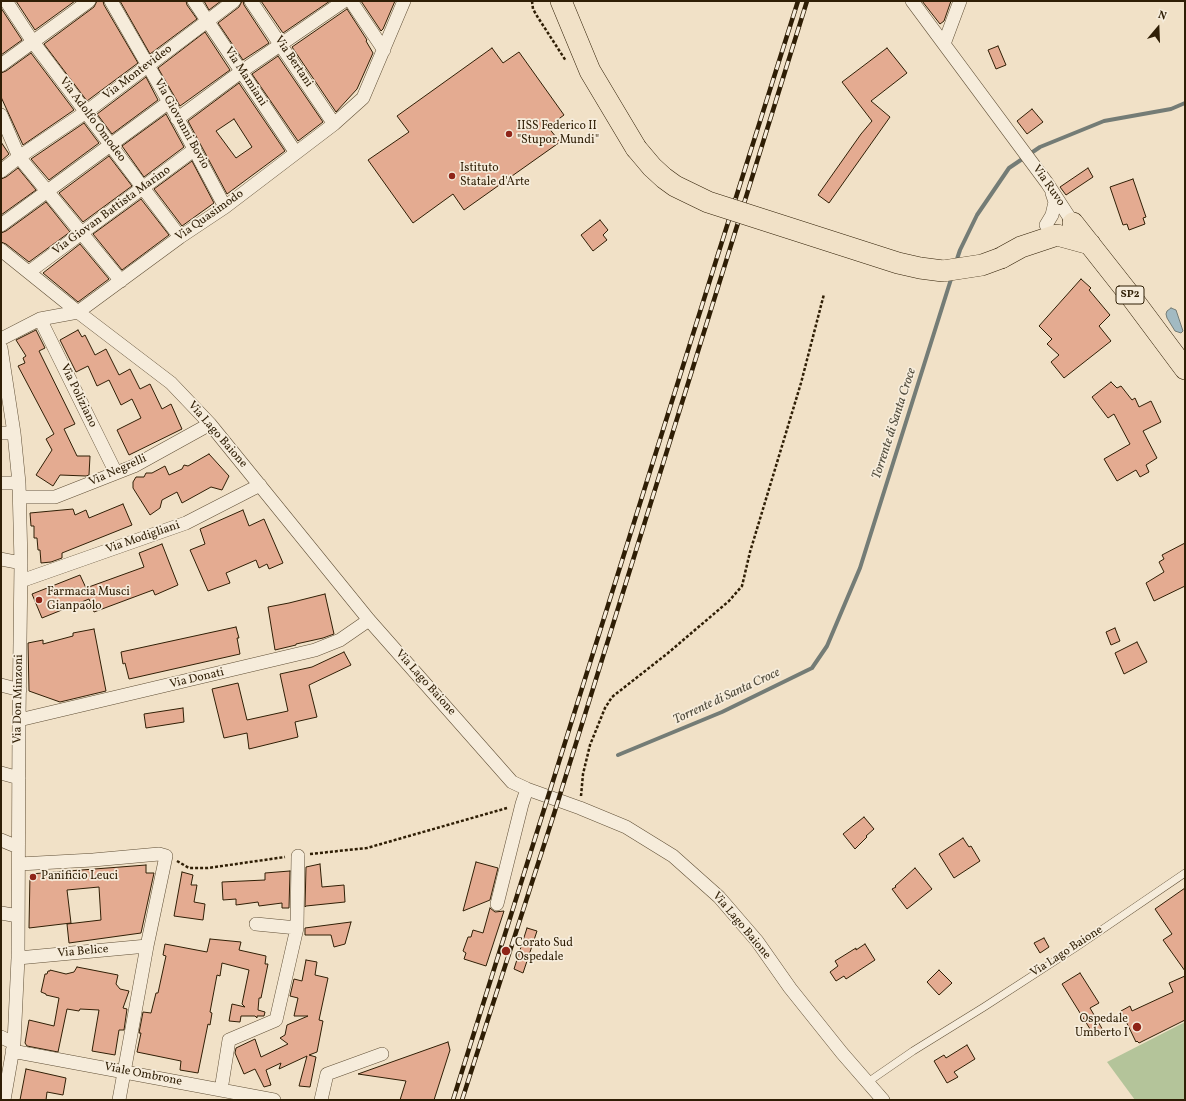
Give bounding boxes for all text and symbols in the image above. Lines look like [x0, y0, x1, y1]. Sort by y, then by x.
north arrow [1138, 8, 1178, 48]
text: N [1156, 8, 1168, 25]
street label: Via Bertani [271, 34, 315, 90]
street label: Via Montevideo [101, 42, 175, 104]
street label: Via Mamiani [221, 45, 269, 109]
street label: Via Adolfo Omodeo [56, 75, 128, 165]
street label: Via Giovanni Bovio [150, 76, 212, 172]
place label: IISS Federico II "Stupor Mundi" [517, 120, 599, 148]
marker: IISS Federico II "Stupor Mundi" [504, 129, 514, 139]
place label: Istituto Statale d'Arte [460, 162, 530, 190]
street label: Via Giovan Battista Marino [50, 163, 174, 259]
street label: Via Ruvo [1029, 163, 1067, 209]
marker: Istituto Statale d'Arte [447, 171, 457, 181]
street label: Via Quasimodo [173, 187, 247, 245]
road number: SP2 [1116, 286, 1144, 304]
street label: Via Poliziano [56, 362, 100, 430]
water label: Torrente di Santa Croce [870, 366, 920, 482]
street label: Via Lago Baione [184, 399, 250, 471]
street label: Via Negrelli [87, 452, 149, 490]
street label: Via Modigliani [104, 519, 182, 557]
place label: Farmacia Musci Gianpaolo [47, 586, 130, 614]
marker: Farmacia Musci Gianpaolo [34, 595, 44, 605]
street label: Via Lago Baione [392, 647, 458, 719]
street label: Via Don Minzoni [11, 654, 27, 744]
water label: Torrente di Santa Croce [671, 665, 783, 729]
street label: Via Donati [168, 666, 226, 692]
place label: Panificio Leuci [41, 870, 118, 884]
marker: Panificio Leuci [28, 872, 38, 882]
street label: Via Lago Baione [709, 889, 773, 963]
street label: Via Lago Baione [1028, 923, 1106, 981]
place label: Corato Sud Ospedale [515, 937, 573, 965]
street label: Via Belice [57, 943, 109, 961]
marker: Corato Sud Ospedale [500, 945, 512, 957]
place label: Ospedale Umberto I [1075, 1013, 1128, 1041]
marker: Ospedale Umberto I [1131, 1021, 1143, 1033]
street label: Viale Ombrone [103, 1060, 183, 1090]

